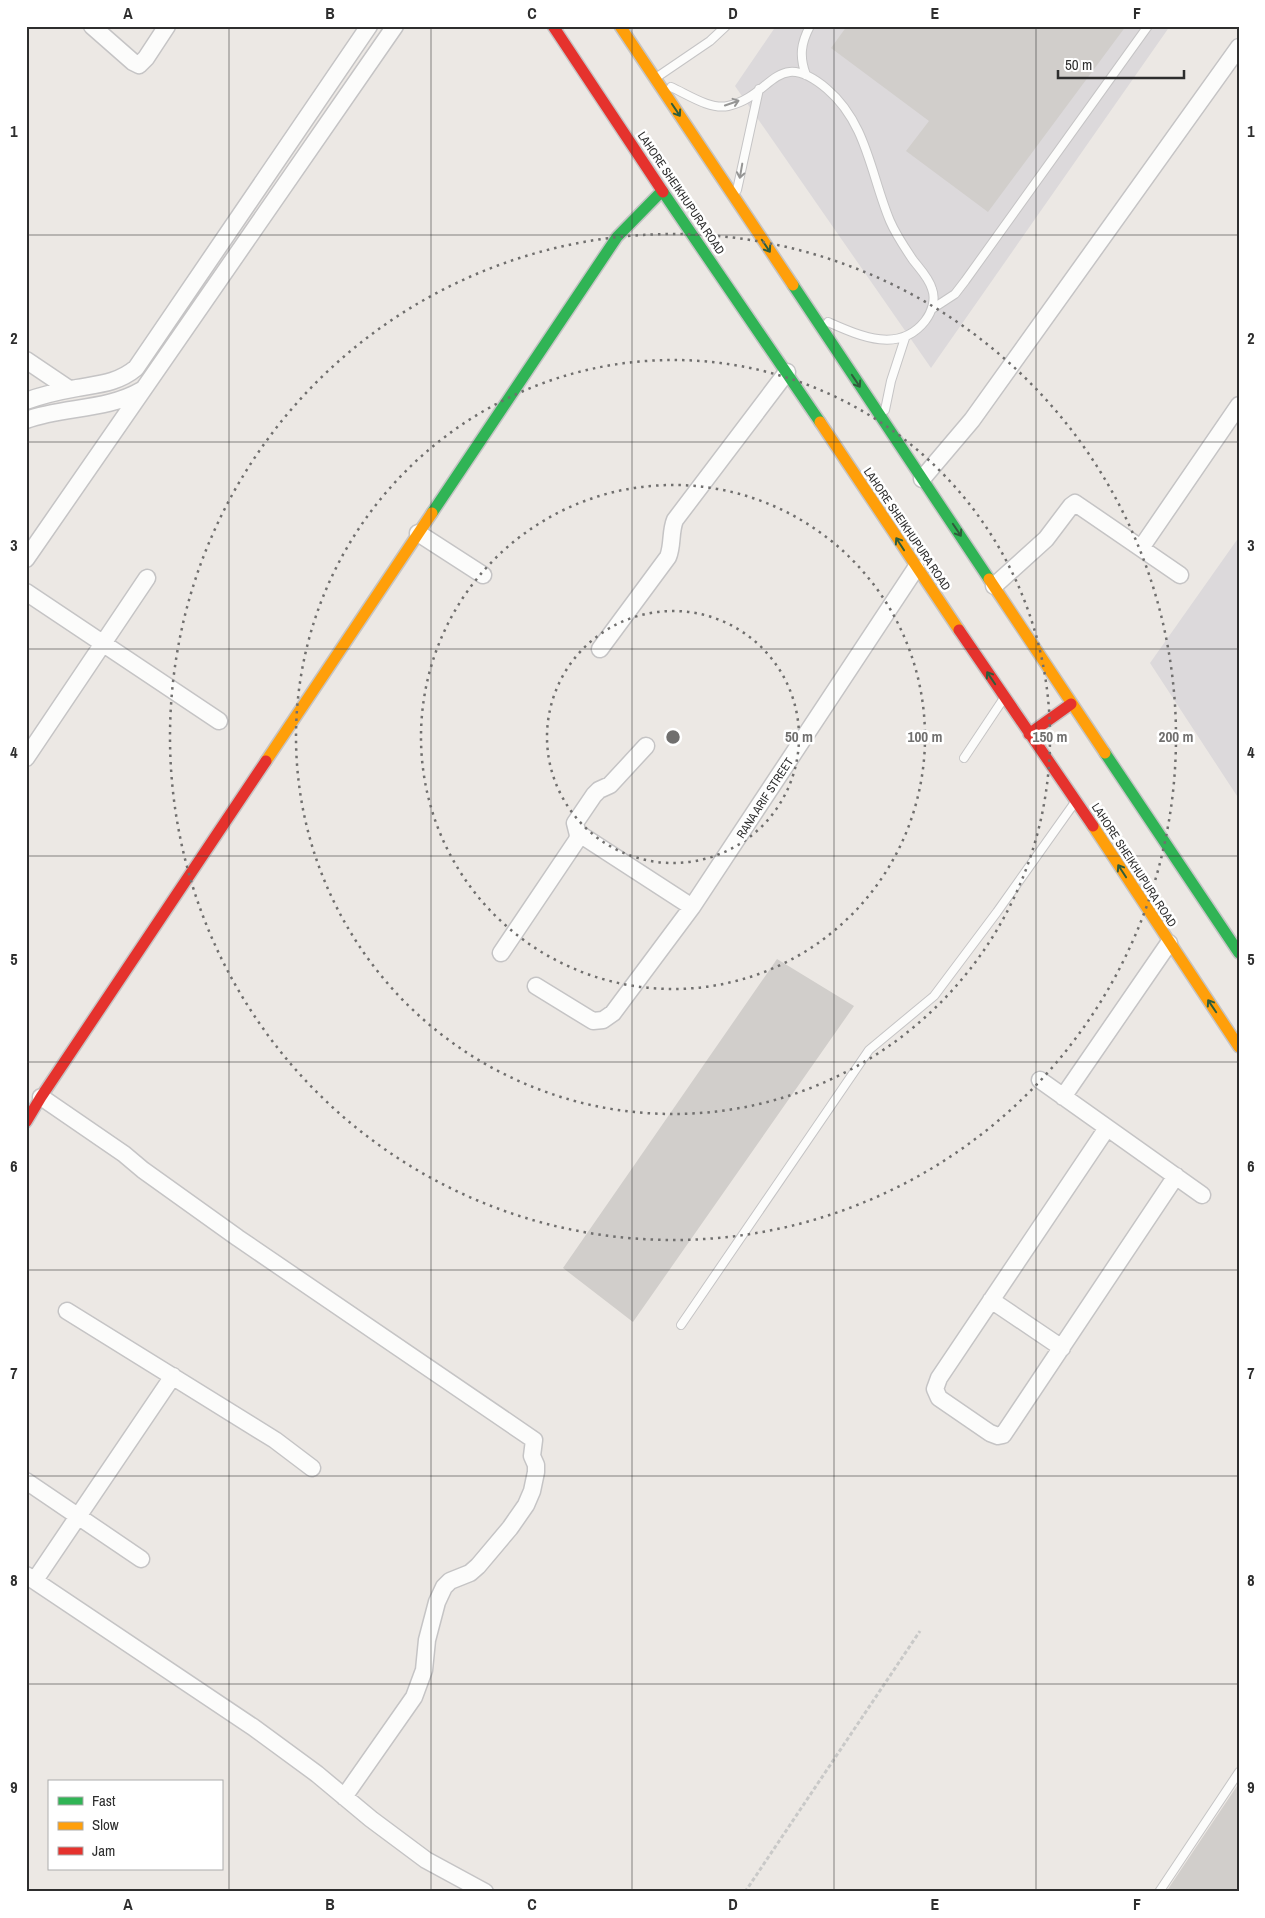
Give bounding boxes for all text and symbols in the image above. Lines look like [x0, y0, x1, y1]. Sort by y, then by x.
text: A [123, 2, 133, 24]
text: B [325, 2, 335, 24]
text: C [527, 2, 537, 24]
text: D [728, 2, 738, 24]
text: E [931, 2, 940, 24]
text: F [1133, 2, 1141, 24]
scale bar [1058, 48, 1184, 80]
text: 50 m [1065, 54, 1092, 75]
one-way arrow [724, 98, 739, 107]
one-way arrow [671, 103, 681, 117]
text: 1 [10, 120, 18, 142]
text: 1 [1247, 120, 1255, 142]
street label: LAHORE SHEIKHUPURA ROAD [634, 128, 728, 258]
one-way arrow [735, 162, 745, 178]
one-way arrow [761, 239, 771, 253]
text: 2 [10, 327, 18, 349]
text: 2 [1247, 327, 1255, 349]
one-way arrow [852, 373, 862, 387]
street label: LAHORE SHEIKHUPURA ROAD [860, 464, 954, 594]
one-way arrow [952, 523, 962, 537]
text: 3 [10, 534, 18, 556]
text: 3 [1247, 534, 1255, 556]
one-way arrow [895, 537, 905, 551]
one-way arrow [986, 672, 996, 686]
text: 50 m [785, 726, 813, 747]
text: 100 m [908, 726, 942, 747]
text: 150 m [1033, 726, 1067, 747]
text: 200 m [1159, 726, 1193, 747]
centre of rings [664, 728, 682, 746]
text: 4 [10, 741, 18, 763]
text: 4 [1247, 741, 1255, 763]
street label: RANA ARIF STREET [733, 755, 797, 841]
street label: LAHORE SHEIKHUPURA ROAD [1088, 800, 1180, 930]
one-way arrow [1116, 864, 1126, 878]
text: 5 [10, 948, 18, 970]
text: 5 [1247, 948, 1255, 970]
one-way arrow [1206, 999, 1217, 1013]
text: 6 [10, 1155, 18, 1177]
text: 6 [1247, 1155, 1255, 1177]
text: 7 [10, 1362, 18, 1384]
text: 7 [1247, 1362, 1255, 1384]
text: 8 [10, 1569, 18, 1591]
text: 8 [1247, 1569, 1255, 1591]
text: 9 [10, 1776, 18, 1798]
text: 9 [1247, 1776, 1255, 1798]
legend [48, 1780, 222, 1870]
text: Fast [92, 1790, 116, 1811]
text: Slow [92, 1814, 119, 1835]
text: Jam [92, 1840, 115, 1861]
text: A [123, 1893, 133, 1915]
text: B [325, 1893, 335, 1915]
text: C [527, 1893, 537, 1915]
text: D [728, 1893, 738, 1915]
text: E [931, 1893, 940, 1915]
text: F [1133, 1893, 1141, 1915]

